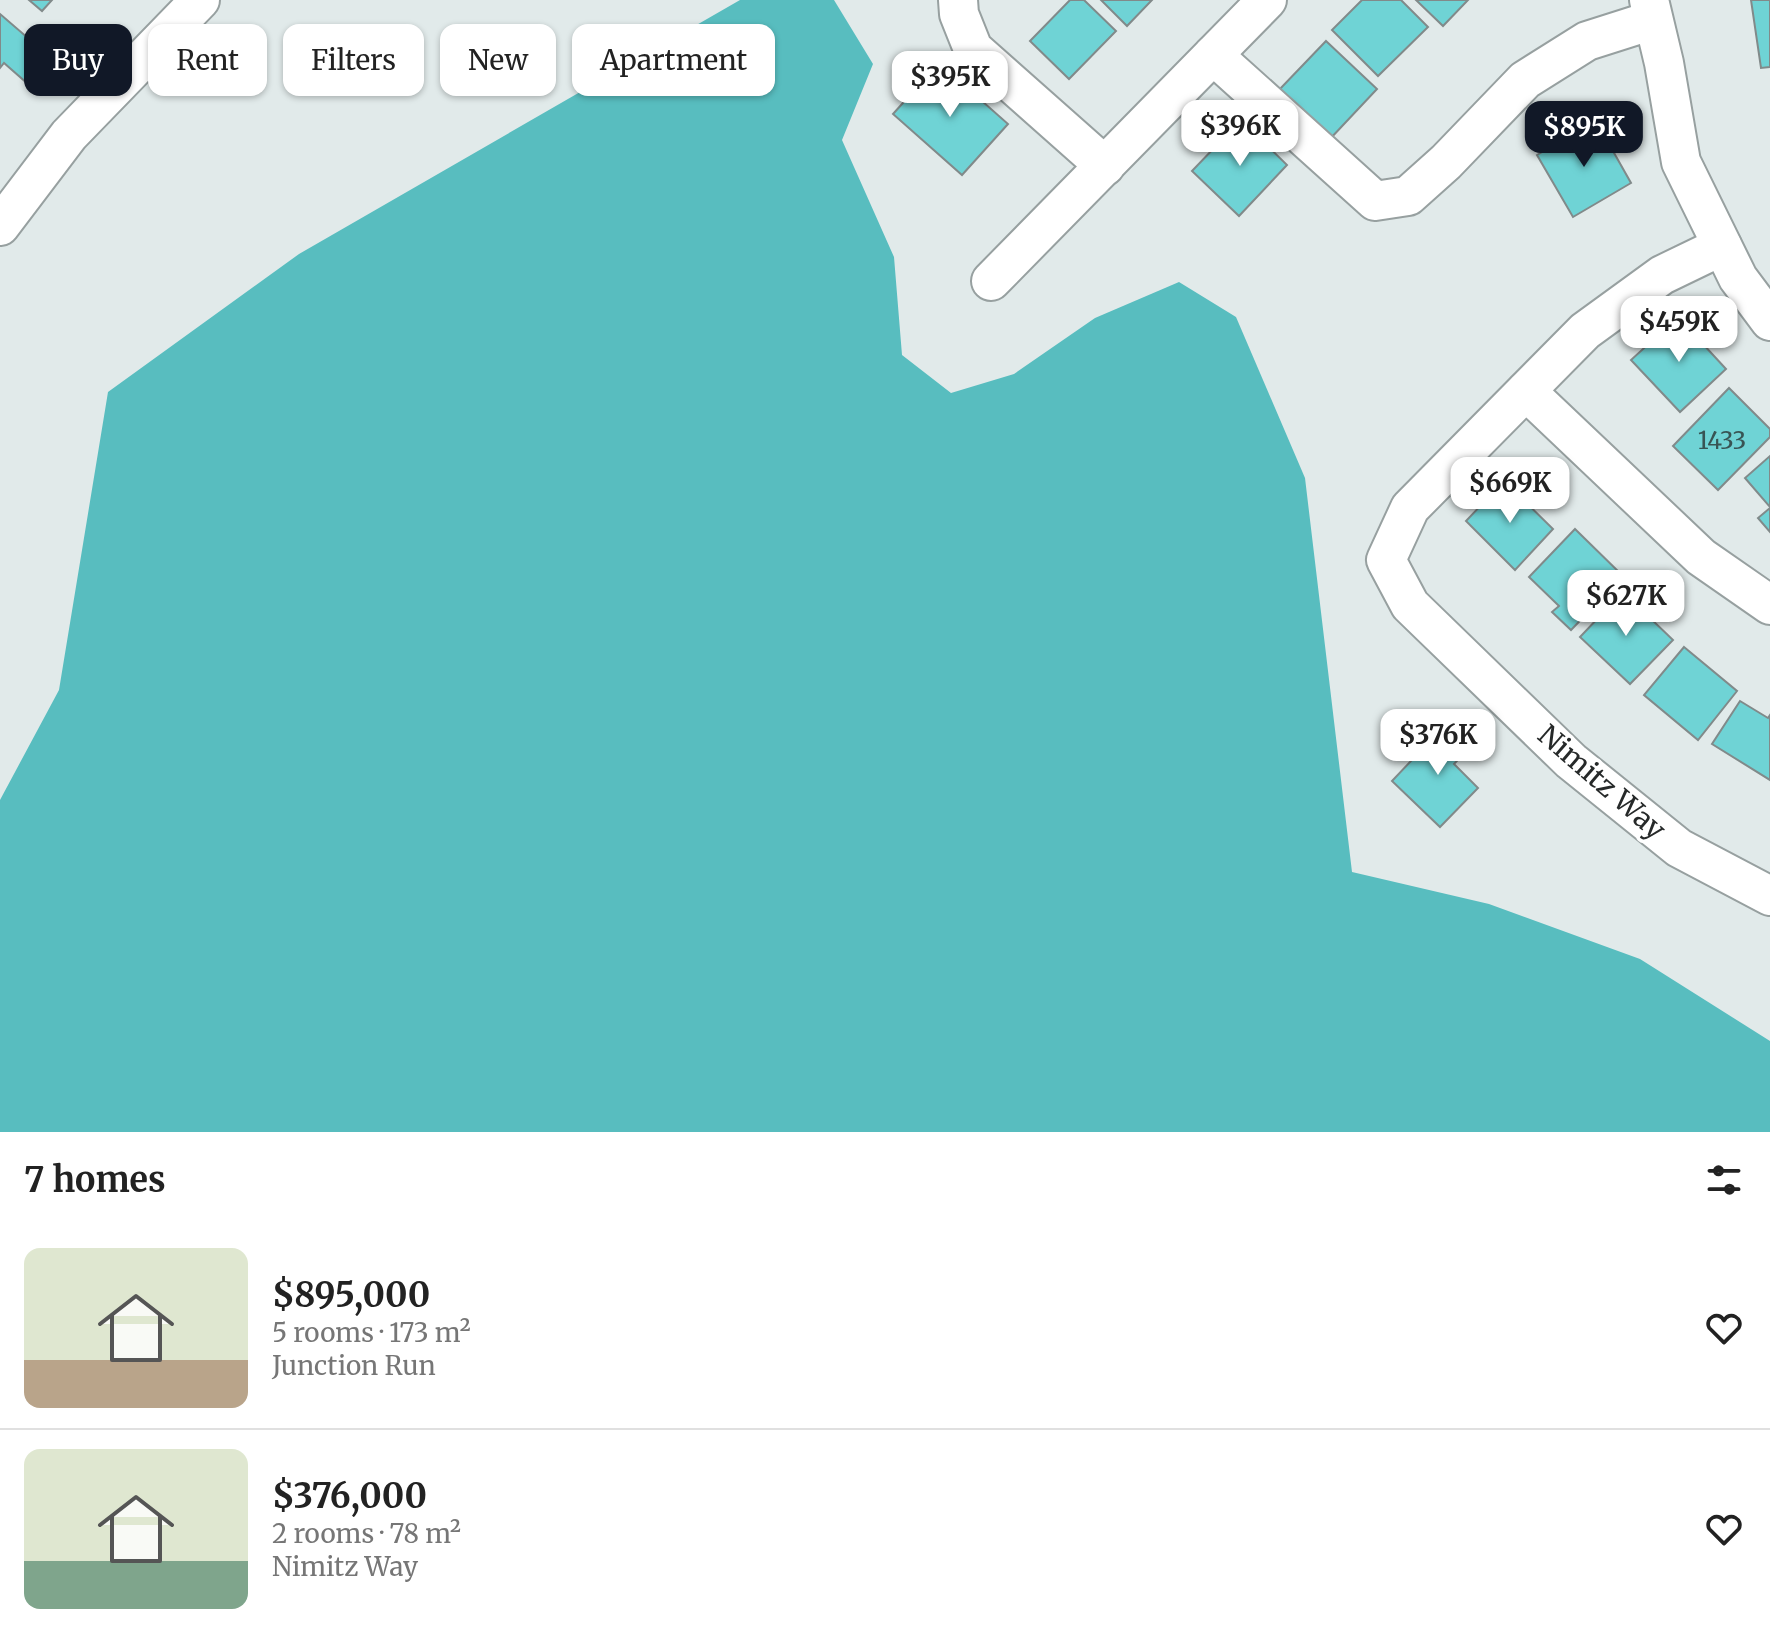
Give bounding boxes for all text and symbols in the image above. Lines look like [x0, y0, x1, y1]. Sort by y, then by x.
chip: Buy [24, 24, 132, 96]
chip: Rent [148, 24, 267, 96]
chip: Filters [283, 24, 424, 96]
chip: New [440, 24, 556, 96]
chip: Apartment [572, 24, 775, 96]
pin: $395K [894, 51, 1006, 119]
text: $395K [910, 60, 990, 93]
pin: $396K [1184, 100, 1296, 168]
pin: $895K [1528, 101, 1640, 169]
text: $396K [1199, 109, 1281, 142]
text: $895K [1543, 110, 1625, 143]
pin: $459K [1623, 296, 1735, 364]
text: $459K [1639, 305, 1720, 338]
house number: 1433 [1698, 425, 1746, 456]
pin: $669K [1454, 457, 1566, 525]
text: $669K [1469, 466, 1551, 499]
pin: $627K [1570, 570, 1682, 638]
text: $627K [1585, 579, 1667, 612]
pin: $376K [1382, 709, 1494, 777]
street label: Nimitz Way [1531, 717, 1674, 848]
text: $376K [1398, 718, 1478, 751]
icon: filters [1702, 1158, 1746, 1202]
text: 7 homes [24, 1159, 166, 1201]
text: $895,000 [272, 1274, 430, 1316]
icon: home [88, 1280, 184, 1376]
icon: heart [1702, 1306, 1746, 1350]
text: 5 rooms · 173 m² [272, 1316, 471, 1349]
text: Junction Run [272, 1349, 436, 1382]
text: $376,000 [272, 1475, 427, 1517]
icon: home [88, 1481, 184, 1577]
icon: heart [1702, 1507, 1746, 1551]
text: 2 rooms · 78 m² [272, 1517, 461, 1550]
text: Nimitz Way [272, 1550, 418, 1583]

